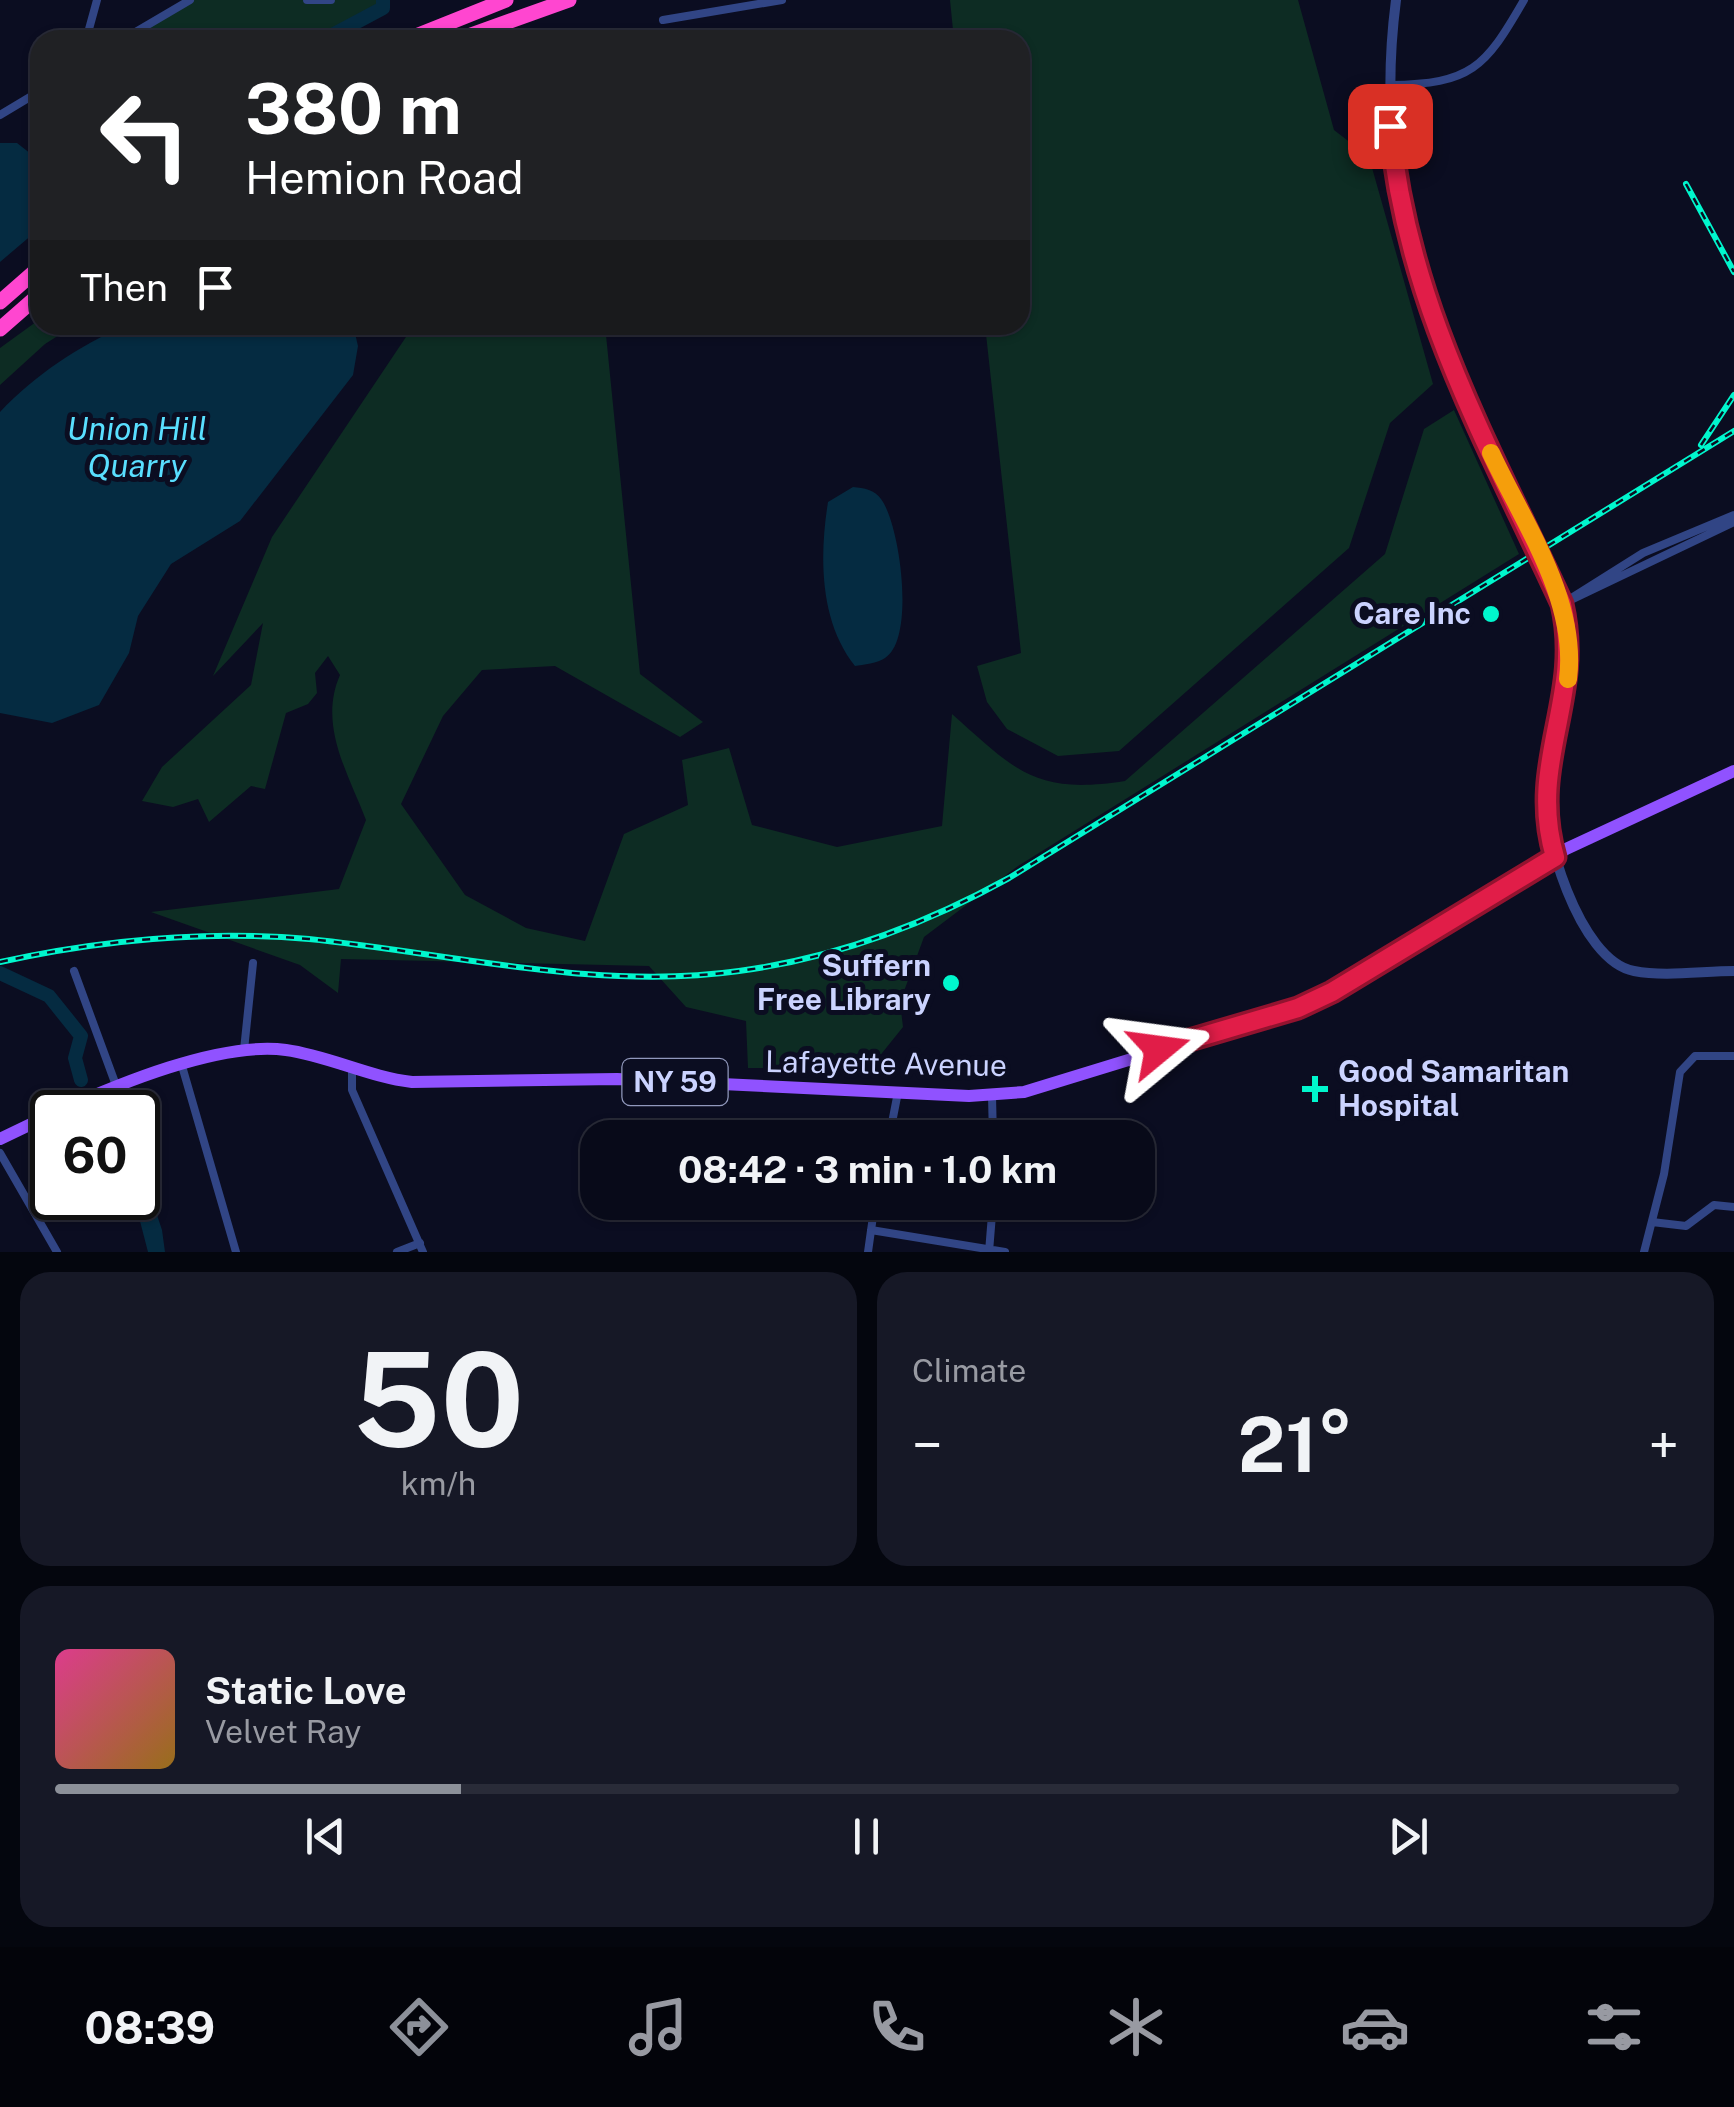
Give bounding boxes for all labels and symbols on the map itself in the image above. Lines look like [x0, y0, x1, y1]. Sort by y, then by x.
pin [1348, 84, 1433, 169]
water label: Union Hill Quarry [67, 410, 207, 484]
place label: Care Inc [1353, 595, 1471, 631]
marker: Care Inc [1480, 603, 1502, 625]
place label: Suffern Free Library [757, 947, 931, 1017]
marker: Suffern Free Library [940, 972, 962, 994]
position arrow [1107, 997, 1211, 1101]
street label: Lafayette Avenue [765, 1043, 1007, 1083]
place label: Good Samaritan Hospital [1338, 1053, 1569, 1123]
road number: NY 59 [622, 1059, 728, 1105]
marker: Good Samaritan Hospital [1302, 1076, 1328, 1102]
speed limit sign: 60 [30, 1090, 160, 1220]

